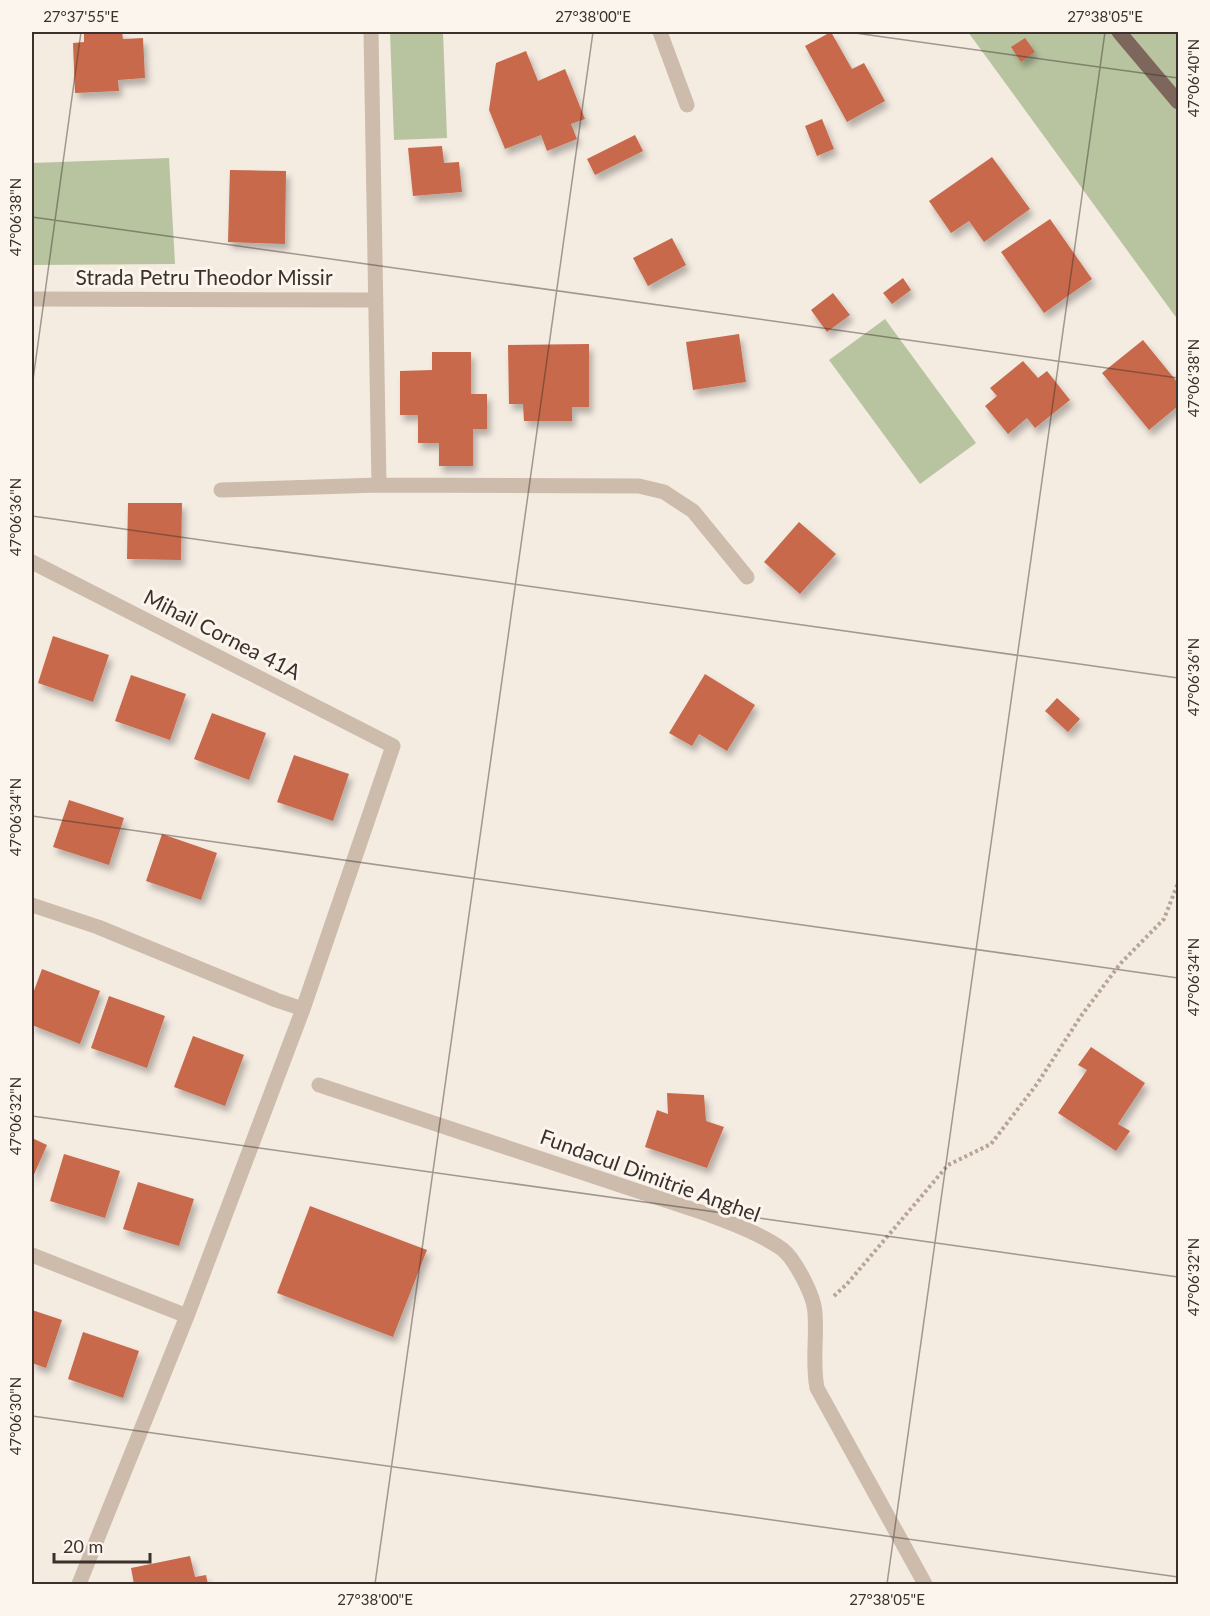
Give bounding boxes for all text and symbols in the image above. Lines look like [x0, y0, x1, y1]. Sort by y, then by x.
text: 27°37'55"E [43, 7, 119, 25]
text: 27°38'00"E [555, 7, 631, 25]
text: 27°38'05"E [1067, 7, 1143, 25]
text: 47°06'40"N [1184, 39, 1202, 117]
text: 47°06'38"N [6, 178, 24, 256]
street label: Strada Petru Theodor Missir [75, 264, 333, 289]
text: 47°06'38"N [1184, 339, 1202, 417]
text: 47°06'36"N [6, 478, 24, 556]
street label: Mihail Cornea 41A [140, 583, 306, 684]
text: 47°06'36"N [1184, 638, 1202, 716]
text: 47°06'34"N [6, 778, 24, 856]
text: 47°06'34"N [1184, 938, 1202, 1016]
text: 47°06'32"N [6, 1077, 24, 1155]
street label: Fundacul Dimitrie Anghel [537, 1123, 764, 1226]
text: 47°06'32"N [1184, 1238, 1202, 1316]
text: 47°06'30"N [6, 1377, 24, 1455]
scale bar [54, 1526, 150, 1564]
text: 20 m [63, 1535, 103, 1557]
text: 27°38'00"E [337, 1590, 413, 1608]
text: 27°38'05"E [849, 1590, 925, 1608]

